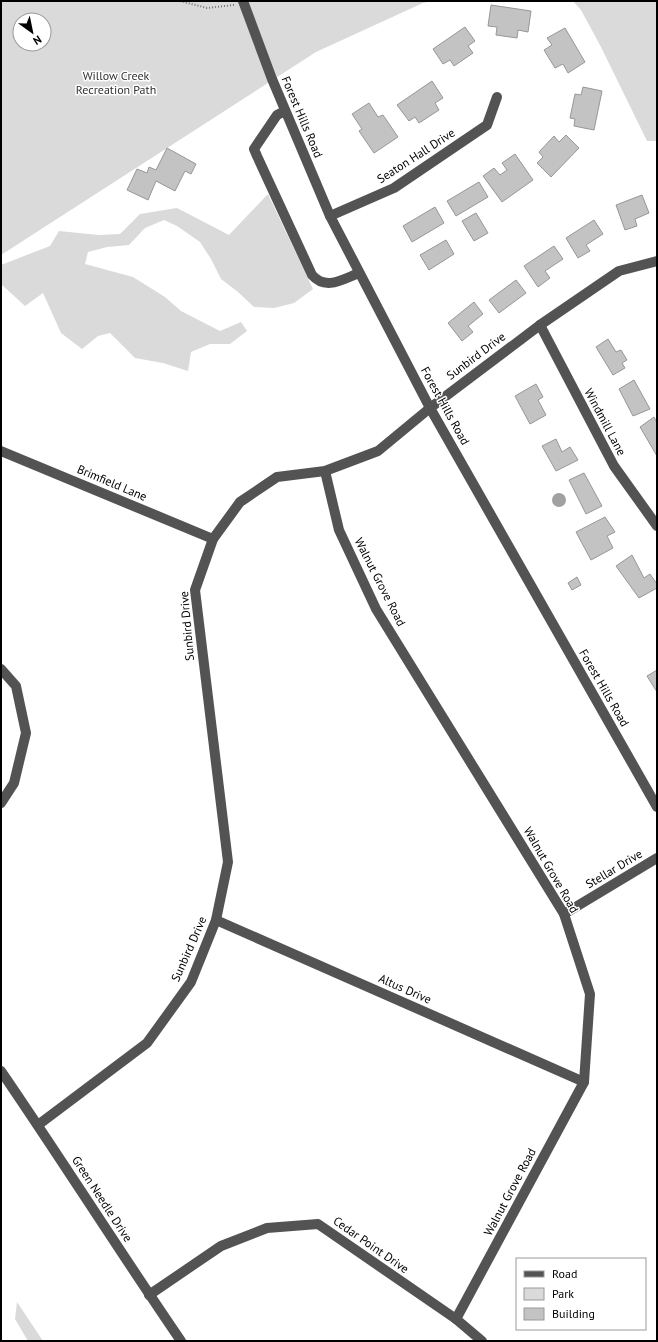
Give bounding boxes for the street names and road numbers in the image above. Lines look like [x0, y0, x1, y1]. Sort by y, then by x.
street label: Forest Hills Road [279, 74, 326, 160]
street label: Seaton Hall Drive [374, 125, 457, 186]
street label: Sunbird Drive [443, 329, 508, 383]
street label: Forest Hills Road [418, 364, 473, 447]
street label: Windmill Lane [581, 386, 629, 458]
street label: Brimfield Lane [75, 461, 149, 504]
street label: Walnut Grove Road [352, 535, 409, 629]
street label: Sunbird Drive [176, 591, 197, 661]
street label: Forest Hills Road [576, 646, 633, 729]
street label: Walnut Grove Road [521, 824, 582, 916]
street label: Stellar Drive [583, 846, 645, 891]
street label: Sunbird Drive [168, 914, 210, 984]
street label: Altus Drive [376, 970, 434, 1007]
street label: Walnut Grove Road [480, 1145, 539, 1238]
street label: Green Needle Drive [69, 1153, 136, 1245]
street label: Cedar Point Drive [331, 1213, 412, 1276]

